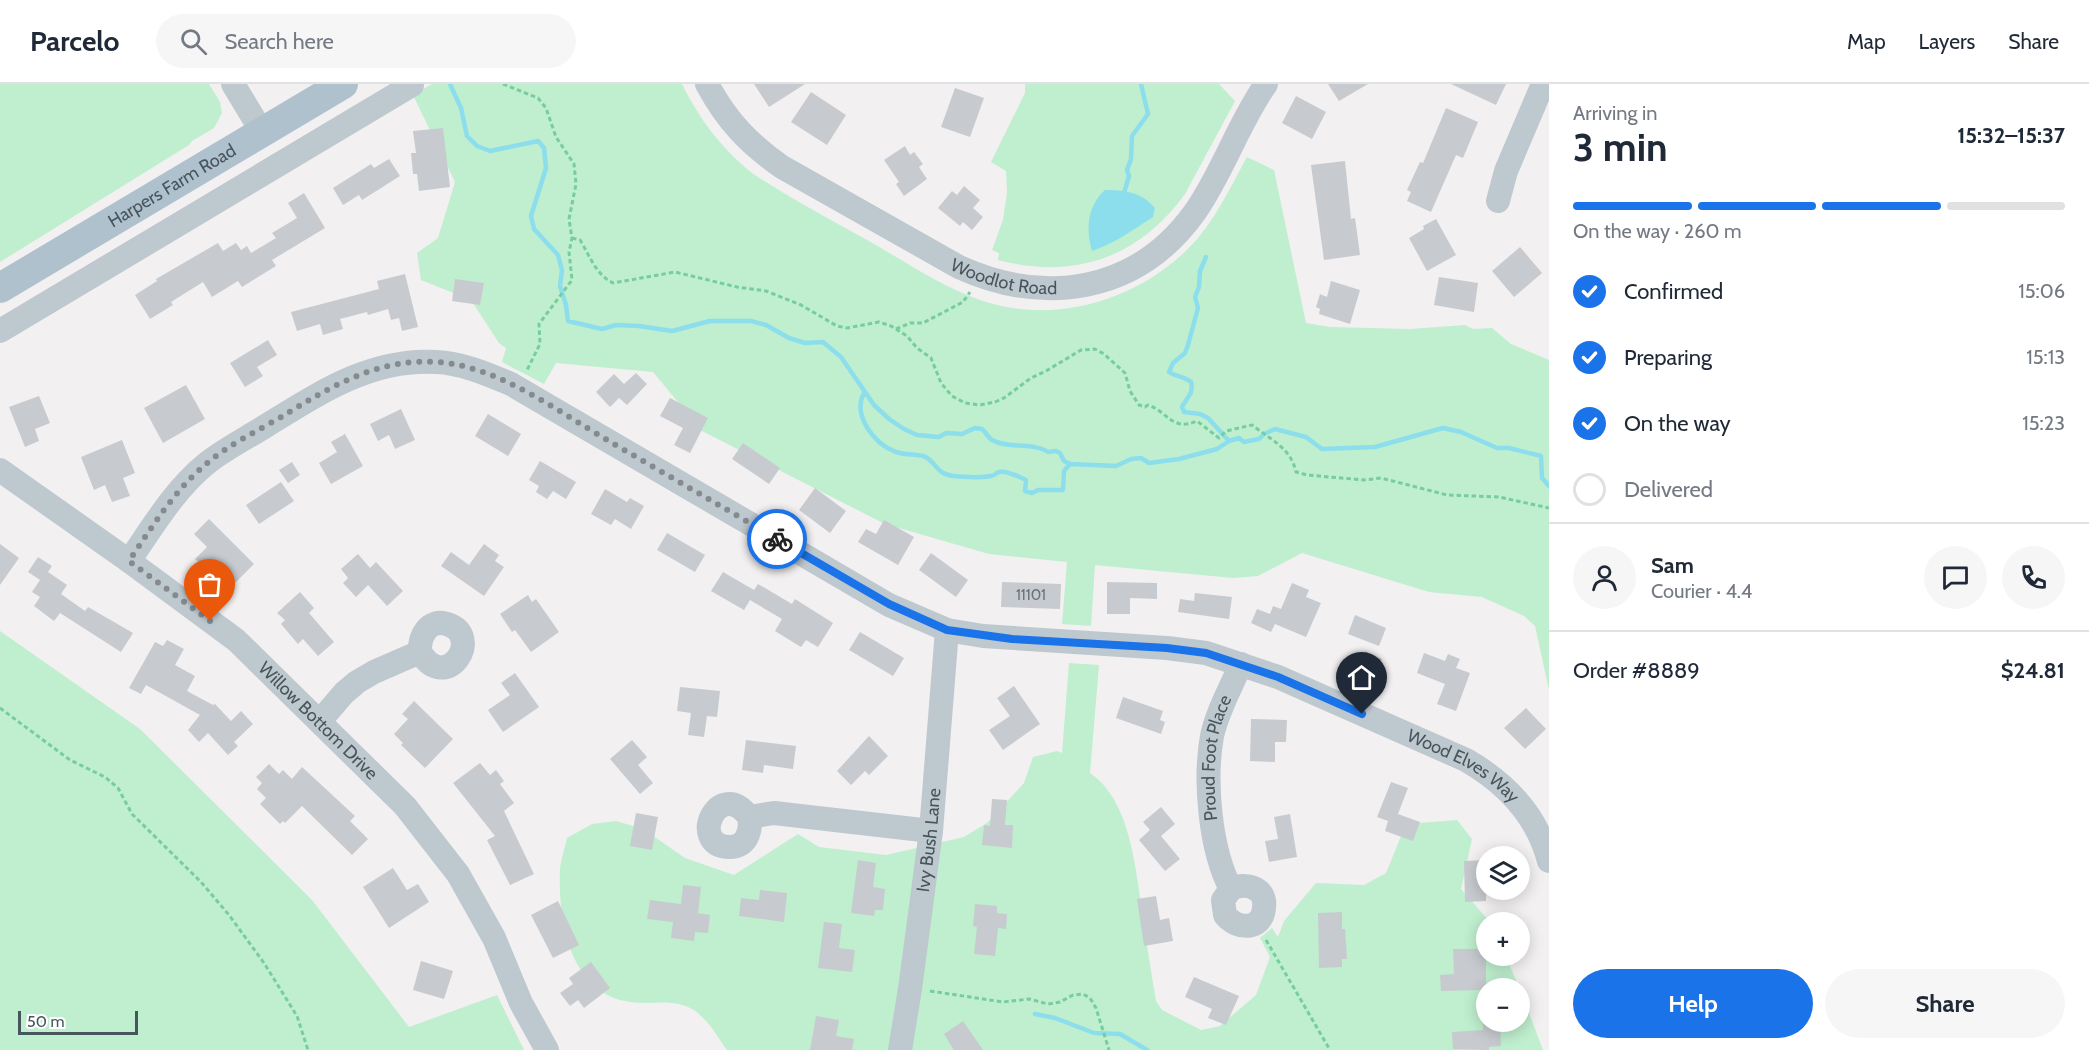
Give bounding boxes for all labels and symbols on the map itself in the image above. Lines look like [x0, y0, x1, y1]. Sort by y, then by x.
street label: Harpers Farm Road [104, 139, 240, 232]
street label: Woodlot Road [947, 254, 1057, 299]
courier [747, 509, 807, 569]
pin [184, 559, 235, 621]
house number: 11101 [1016, 586, 1046, 604]
pin [1336, 652, 1387, 714]
street label: Willow Bottom Drive [254, 657, 383, 784]
street label: Proud Foot Place [1198, 691, 1236, 822]
street label: Wood Elves Way [1404, 724, 1524, 807]
street label: Ivy Bush Lane [912, 787, 945, 894]
scale bar [18, 1008, 138, 1036]

